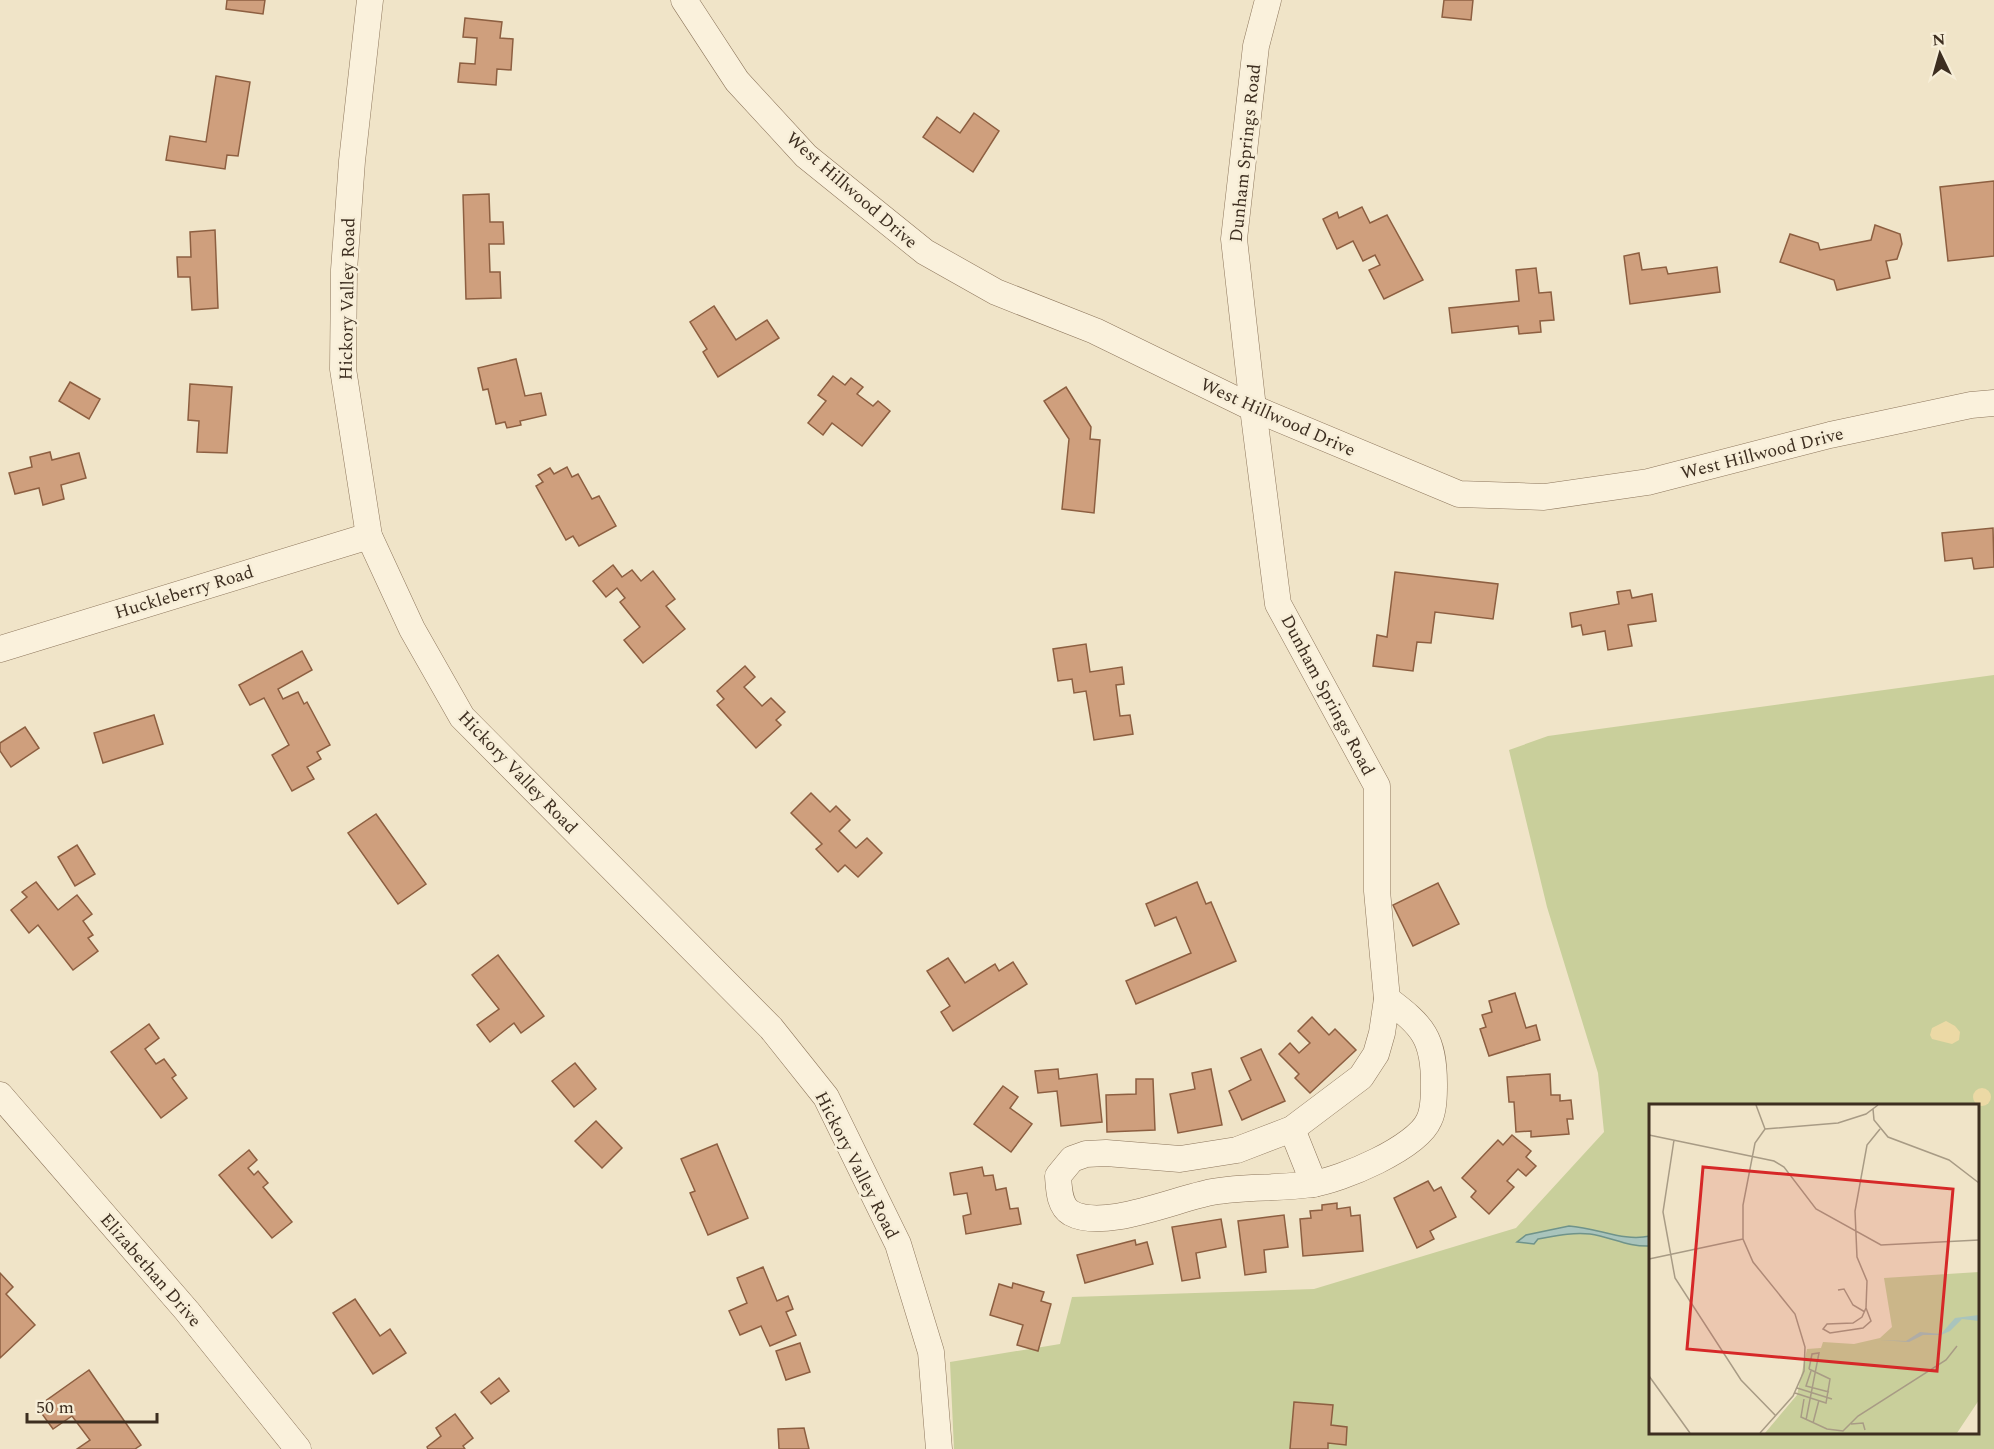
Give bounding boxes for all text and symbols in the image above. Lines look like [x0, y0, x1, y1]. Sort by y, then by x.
north arrow [1910, 24, 1970, 84]
text: N [1931, 28, 1946, 53]
street label: Dunham Springs Road [1223, 63, 1268, 244]
street label: West Hillwood Drive [780, 125, 924, 255]
street label: Hickory Valley Road [333, 217, 362, 381]
street label: West Hillwood Drive [1196, 371, 1360, 464]
street label: West Hillwood Drive [1678, 420, 1846, 487]
street label: Huckleberry Road [111, 559, 257, 626]
street label: Dunham Springs Road [1274, 610, 1382, 781]
street label: Hickory Valley Road [451, 704, 584, 840]
street label: Hickory Valley Road [808, 1087, 906, 1244]
inset map [1649, 1104, 1979, 1434]
street label: Elizabethan Drive [93, 1207, 208, 1333]
scale bar [27, 1386, 158, 1424]
text: 50 m [36, 1394, 74, 1421]

